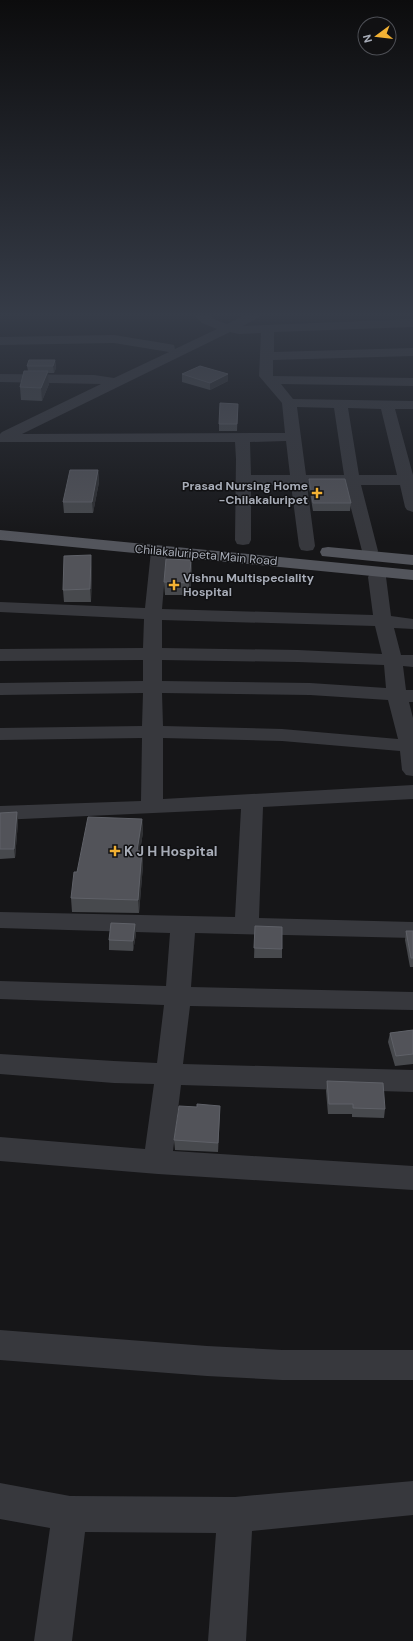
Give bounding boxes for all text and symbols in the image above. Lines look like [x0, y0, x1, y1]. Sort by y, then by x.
north arrow [357, 16, 397, 56]
text: N [360, 33, 375, 44]
place label: Prasad Nursing Home -Chilakaluripet [182, 478, 308, 508]
marker: Prasad Nursing Home -Chilakaluripet [311, 487, 323, 499]
street label: Chilakaluripeta Main Road [134, 541, 278, 569]
place label: Vishnu Multispeciality Hospital [183, 570, 315, 600]
marker: Vishnu Multispeciality Hospital [168, 579, 180, 591]
place label: K J H Hospital [124, 842, 218, 860]
marker: K J H Hospital [109, 845, 121, 857]

